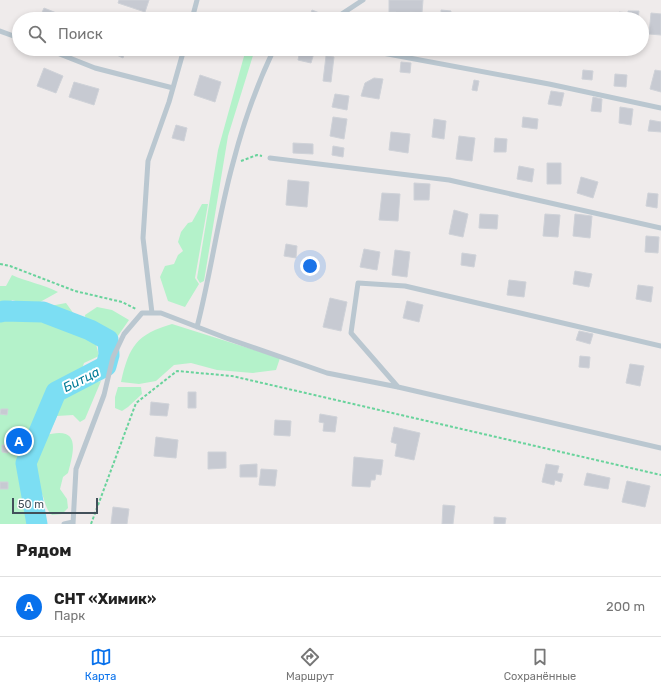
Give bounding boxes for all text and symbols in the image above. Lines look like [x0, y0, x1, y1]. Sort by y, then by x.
search box [12, 12, 649, 56]
icon: search [26, 23, 48, 45]
text: Поиск [58, 25, 103, 43]
your location [300, 256, 320, 276]
water label: Битца [61, 364, 102, 395]
pin: A [6, 426, 32, 456]
scale bar [12, 496, 98, 515]
text: 50 m [18, 498, 44, 511]
text: Рядом [16, 540, 72, 560]
text: СНТ «Химик» [54, 590, 156, 608]
text: A [24, 599, 34, 614]
text: 200 m [606, 599, 645, 614]
text: Парк [54, 608, 85, 623]
tab: Карта [85, 646, 116, 683]
tab: Маршрут [286, 646, 334, 683]
tab: Сохранённые [504, 646, 576, 683]

